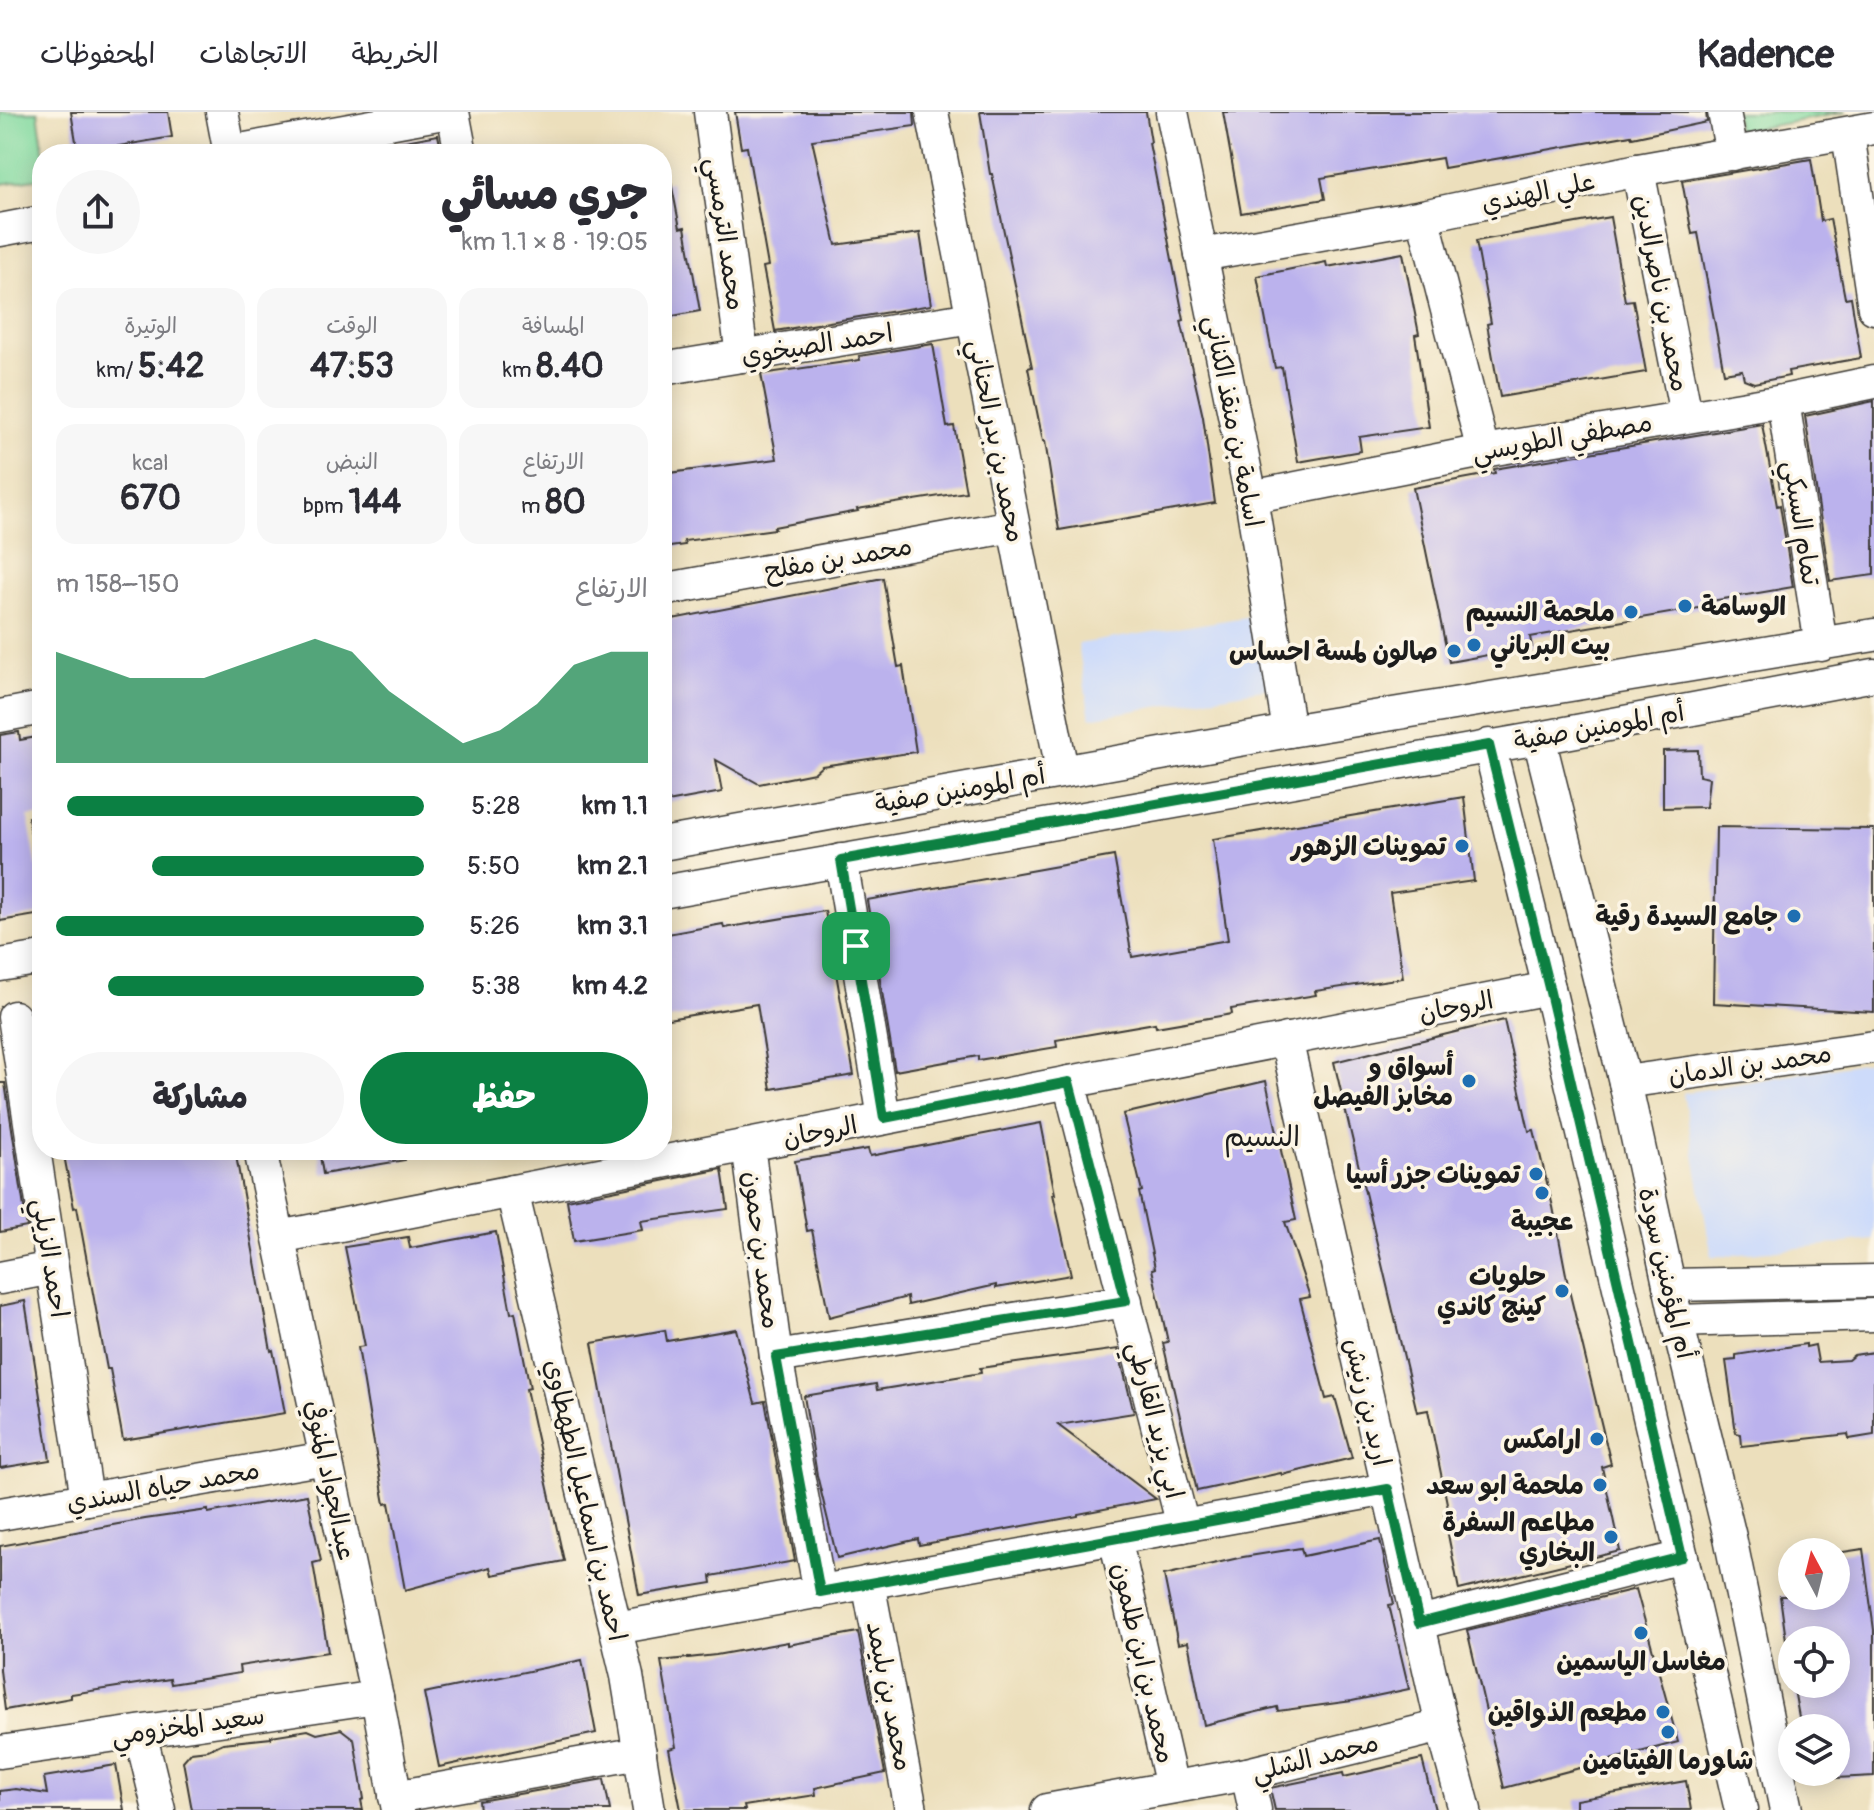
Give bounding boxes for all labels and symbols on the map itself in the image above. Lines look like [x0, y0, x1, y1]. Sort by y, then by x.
street label: محمد الترمسي [693, 156, 752, 313]
street label: علي الهندي [1479, 165, 1599, 226]
street label: محمد بن ناصرالدين [1626, 192, 1696, 395]
street label: اسامة بن منقذ الكناني [1191, 313, 1269, 531]
street label: احمد الصيخوي [739, 317, 896, 375]
street label: محمد بن بدر الحناني [955, 337, 1031, 547]
street label: مصطفي الطويسي [1470, 406, 1656, 475]
street label: تمام السبكي [1769, 459, 1827, 589]
street label: محمد بن مفلح [762, 530, 915, 589]
place label: الوسامة [1701, 591, 1786, 623]
place label: ملحمة النسيم [1466, 597, 1615, 632]
marker: الوسامة [1676, 597, 1694, 615]
marker: ملحمة النسيم [1622, 603, 1640, 621]
place label: بيت البرياني [1490, 630, 1610, 669]
place label: صالون لمسة احساس [1229, 636, 1438, 668]
marker: بيت البرياني [1465, 636, 1483, 654]
marker: صالون لمسة احساس [1445, 642, 1463, 660]
street label: أم المومنين صفية [1511, 696, 1688, 761]
street label: أم المومنين صفية [872, 759, 1049, 824]
place label: تموينات الزهور [1289, 831, 1447, 863]
marker: تموينات الزهور [1453, 837, 1471, 855]
place label: جامع السيدة رقية [1595, 901, 1778, 935]
marker: جامع السيدة رقية [1785, 907, 1803, 925]
pin [822, 912, 890, 980]
street label: الروحان [1416, 984, 1496, 1030]
street label: محمد بن الدمان [1666, 1038, 1834, 1092]
place label: أسواق و مخابز الفيصل [1313, 1050, 1453, 1113]
marker: أسواق و مخابز الفيصل [1460, 1072, 1478, 1090]
street label: الروحان [780, 1109, 860, 1155]
district label: النسيم [1224, 1120, 1300, 1158]
place label: تموينات جزر أسيا [1346, 1158, 1521, 1191]
marker: تموينات جزر أسيا [1527, 1165, 1545, 1183]
street label: محمد بن حمون [735, 1169, 787, 1331]
marker: عجيبة [1533, 1184, 1551, 1202]
street label: أم المؤمنين سودة [1628, 1184, 1701, 1363]
street label: احمد الزيلي [19, 1196, 75, 1321]
place label: عجيبة [1511, 1206, 1573, 1238]
place label: حلويات كينج كاندي [1437, 1261, 1546, 1325]
marker: حلويات كينج كاندي [1553, 1282, 1571, 1300]
street label: اربد بن رنيش [1337, 1335, 1397, 1469]
street label: ابي يزيد القارطي [1114, 1338, 1190, 1504]
street label: احمد بن اسماعيل الطهطاوي [535, 1356, 633, 1645]
street label: عبدالجواد المنوفي [295, 1397, 364, 1564]
place label: ارامكس [1503, 1424, 1581, 1456]
marker: ارامكس [1588, 1430, 1606, 1448]
street label: محمد حياه السندي [64, 1454, 263, 1522]
place label: ملحمة ابو سعد [1426, 1470, 1584, 1502]
marker: ملحمة ابو سعد [1591, 1476, 1609, 1494]
place label: مطاعم السفرة البخاري [1442, 1507, 1595, 1571]
marker: مطاعم السفرة البخاري [1602, 1528, 1620, 1546]
north arrow [1778, 1538, 1850, 1610]
street label: محمد بن ابن طلمون [1104, 1560, 1182, 1767]
street label: محمد بن بليمد [859, 1619, 919, 1774]
marker: مغاسل الياسمين [1632, 1624, 1650, 1642]
place label: مغاسل الياسمين [1556, 1646, 1726, 1678]
place label: مطعم الذواقين [1488, 1697, 1647, 1732]
street label: سعيد المخزومي [109, 1699, 268, 1759]
marker: مطعم الذواقين [1654, 1703, 1672, 1721]
marker: شاورما الفيتامين [1659, 1723, 1677, 1741]
street label: محمد الشلي [1248, 1727, 1383, 1795]
place label: شاورما الفيتامين [1583, 1745, 1753, 1777]

